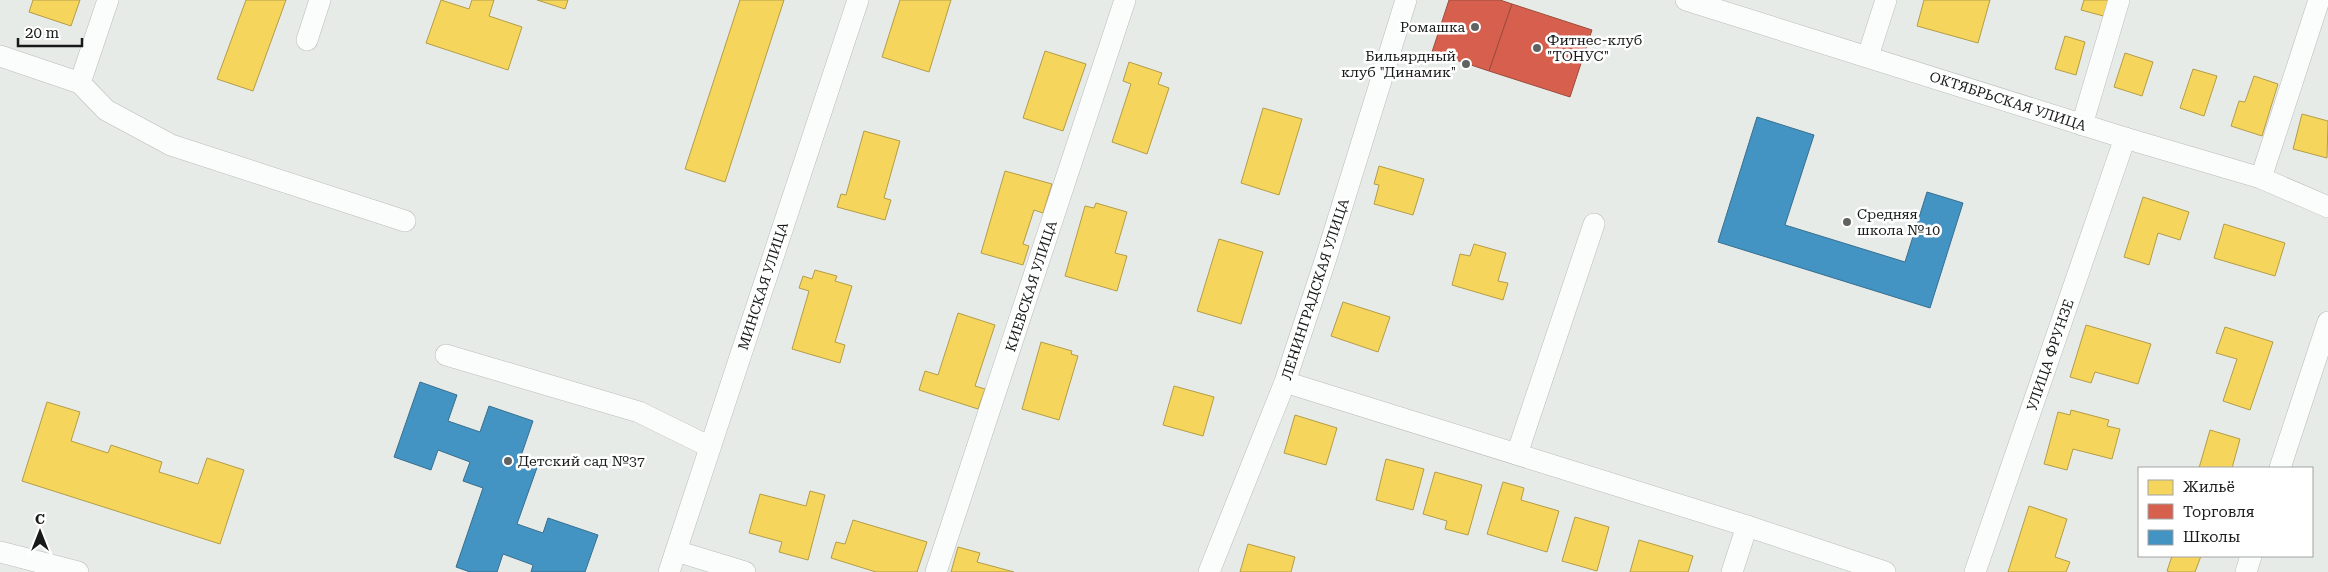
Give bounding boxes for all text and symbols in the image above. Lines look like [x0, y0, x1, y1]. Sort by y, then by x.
scale bar [18, 15, 81, 47]
place label: Ромашка [1400, 19, 1465, 35]
marker: Ромашка [1469, 21, 1481, 33]
text: 20 m [25, 24, 60, 42]
place label: Фитнес-клуб "ТОНУС" [1547, 32, 1642, 64]
marker: Фитнес-клуб "ТОНУС" [1531, 42, 1543, 54]
place label: Бильярдный клуб "Динамик" [1341, 48, 1456, 80]
marker: Бильярдный клуб "Динамик" [1460, 58, 1472, 70]
street label: ОКТЯБРЬСКАЯ УЛИЦА [1928, 68, 2089, 134]
street label: ЛЕНИНГРАДСКАЯ УЛИЦА [1278, 196, 1352, 382]
place label: Средняя школа №10 [1857, 206, 1940, 238]
marker: Средняя школа №10 [1841, 216, 1853, 228]
street label: КИЕВСКАЯ УЛИЦА [1002, 218, 1060, 354]
street label: МИНСКАЯ УЛИЦА [735, 220, 791, 352]
street label: УЛИЦА ФРУНЗЕ [2023, 297, 2077, 413]
place label: Детский сад №37 [518, 453, 645, 469]
marker: Детский сад №37 [502, 455, 514, 467]
legend [2138, 467, 2313, 557]
text: Жильё [2183, 478, 2235, 496]
text: Торговля [2183, 503, 2254, 521]
north arrow [15, 507, 65, 557]
text: С [35, 511, 45, 527]
text: Школы [2183, 528, 2240, 546]

